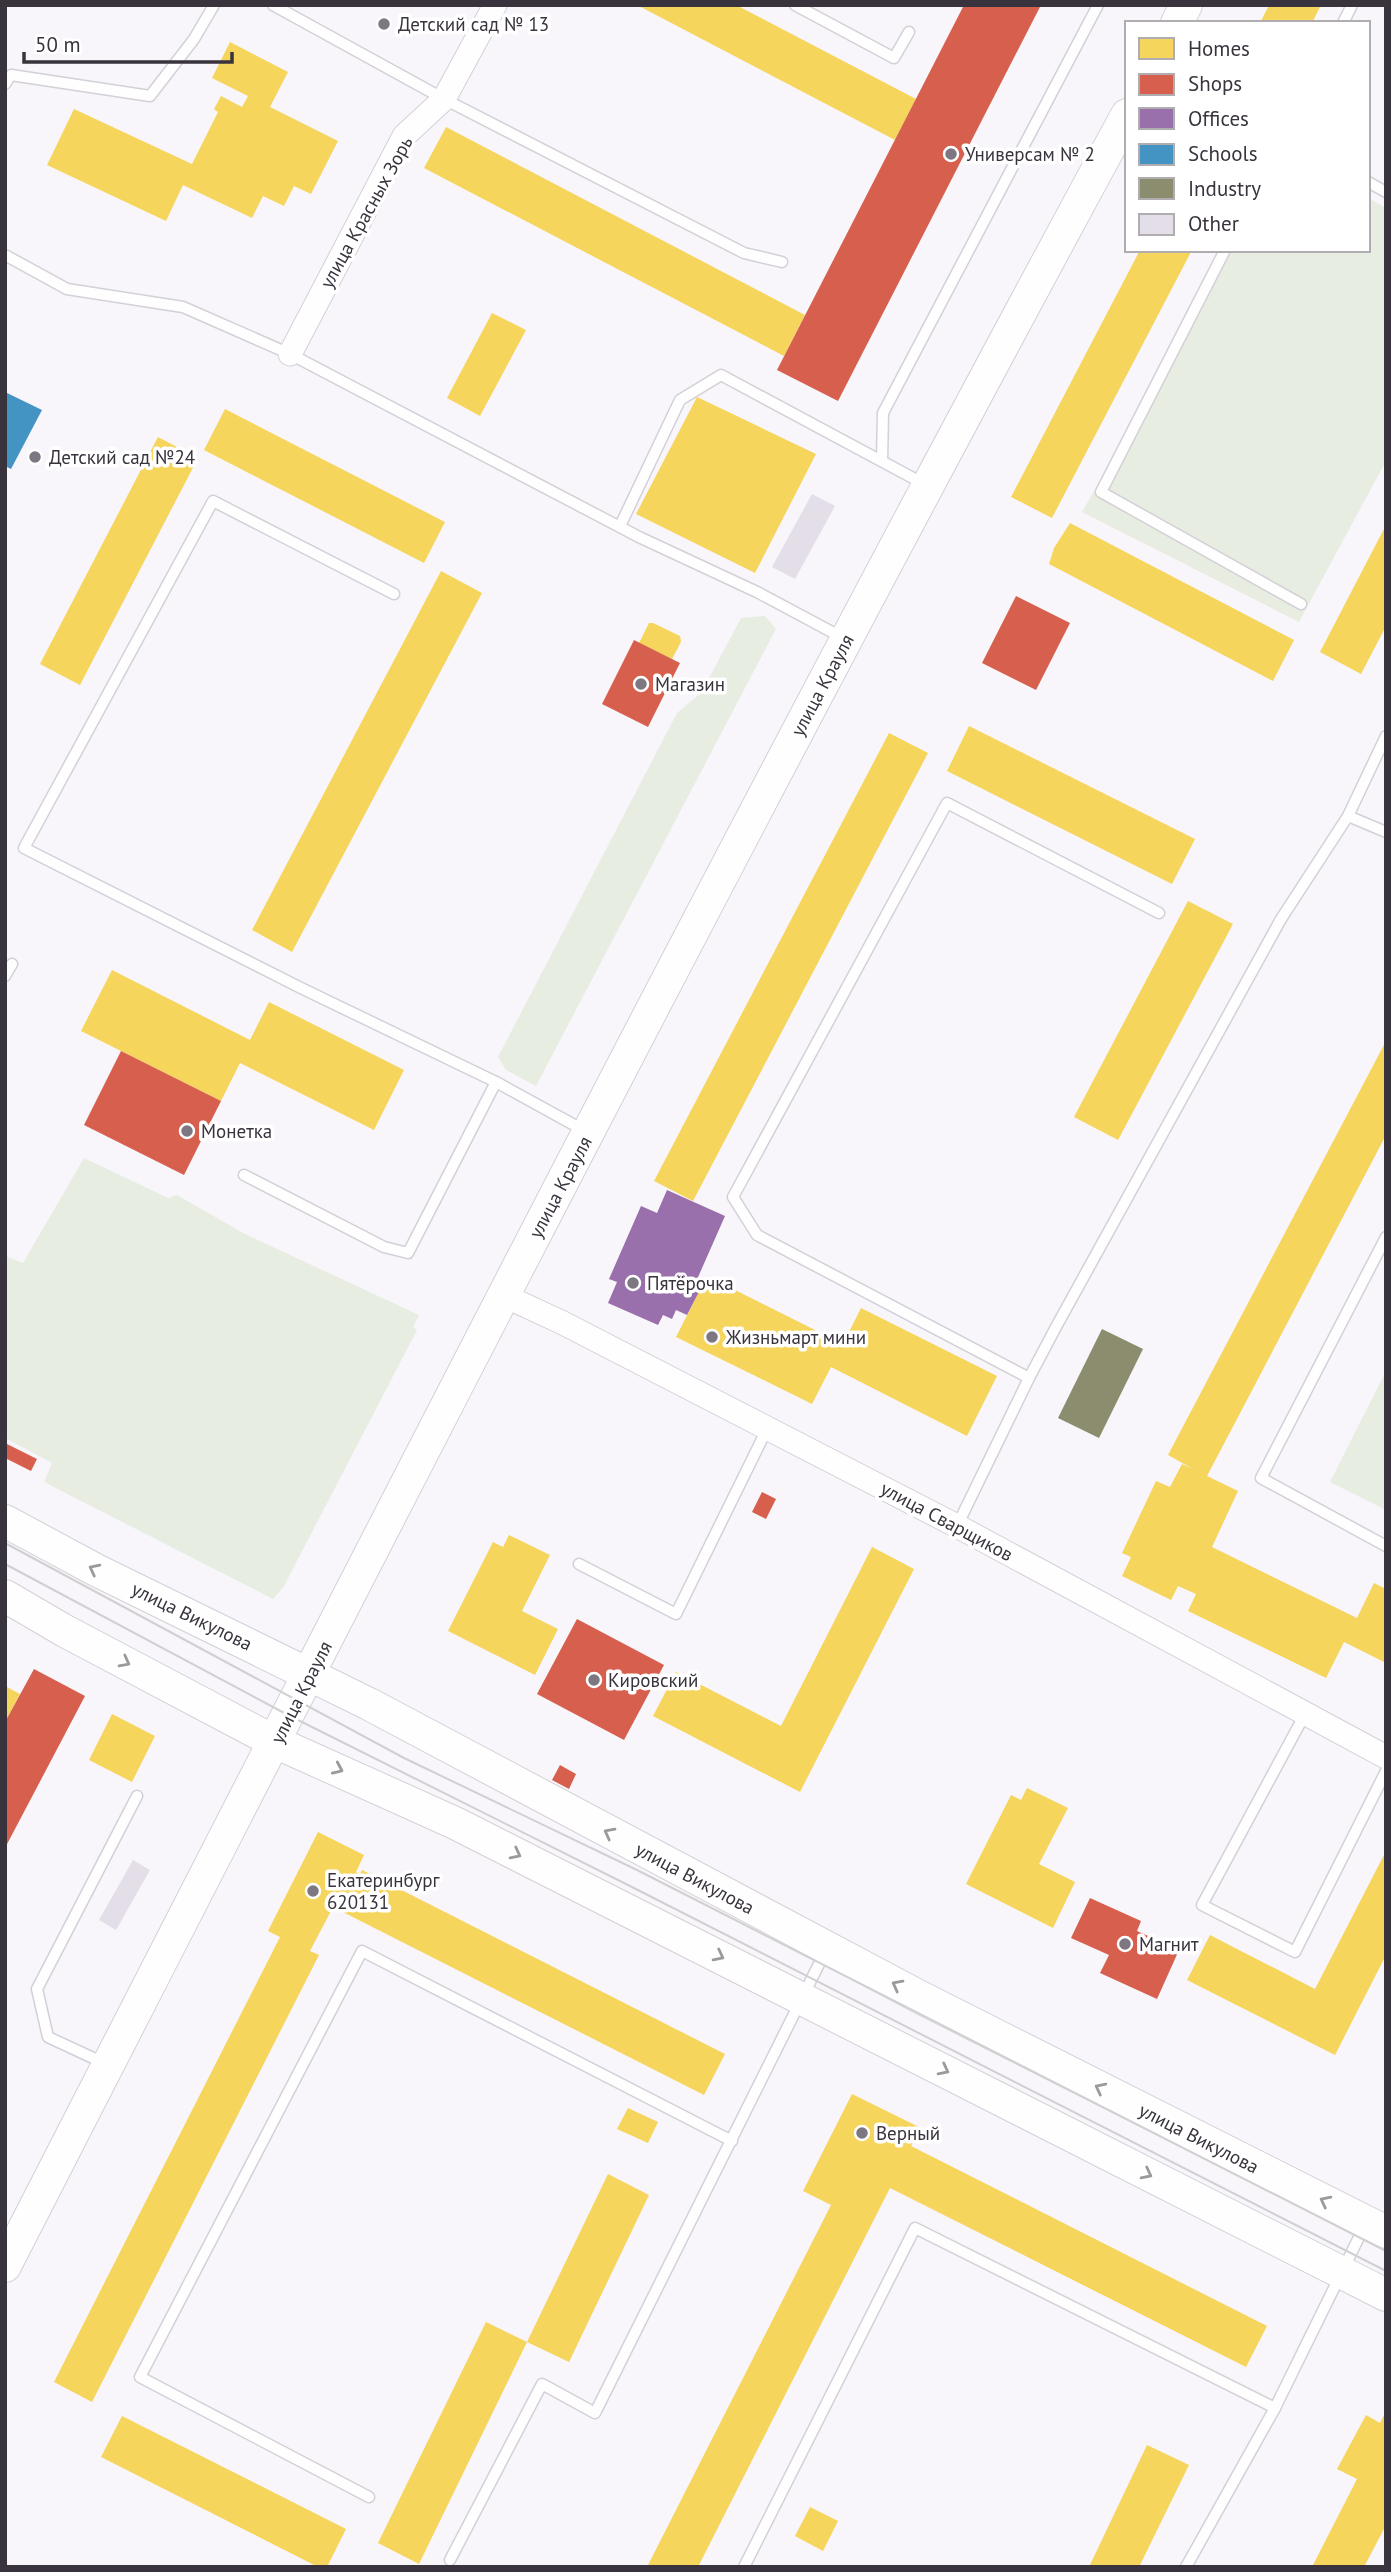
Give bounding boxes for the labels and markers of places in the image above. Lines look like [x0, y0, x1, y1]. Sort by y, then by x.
place label: Детский сад № 13 [398, 12, 549, 36]
marker: Детский сад № 13 [376, 16, 392, 32]
place label: Универсам № 2 [965, 142, 1095, 166]
marker: Универсам № 2 [943, 146, 959, 162]
place label: Детский сад №24 [49, 445, 195, 469]
marker: Детский сад №24 [27, 449, 43, 465]
place label: Магазин [655, 672, 725, 696]
marker: Магазин [633, 676, 649, 692]
place label: Монетка [201, 1119, 272, 1143]
marker: Монетка [179, 1123, 195, 1139]
place label: Пятёрочка [647, 1271, 734, 1295]
marker: Пятёрочка [625, 1275, 641, 1291]
place label: Жизньмарт мини [725, 1325, 866, 1349]
marker: Жизньмарт мини [704, 1329, 720, 1345]
place label: Кировский [608, 1668, 698, 1692]
marker: Кировский [586, 1672, 602, 1688]
place label: Екатеринбург 620131 [327, 1868, 441, 1914]
marker: Екатеринбург 620131 [305, 1883, 321, 1899]
place label: Магнит [1139, 1932, 1199, 1956]
marker: Магнит [1117, 1936, 1133, 1952]
place label: Верный [876, 2121, 940, 2145]
marker: Верный [854, 2125, 870, 2141]

